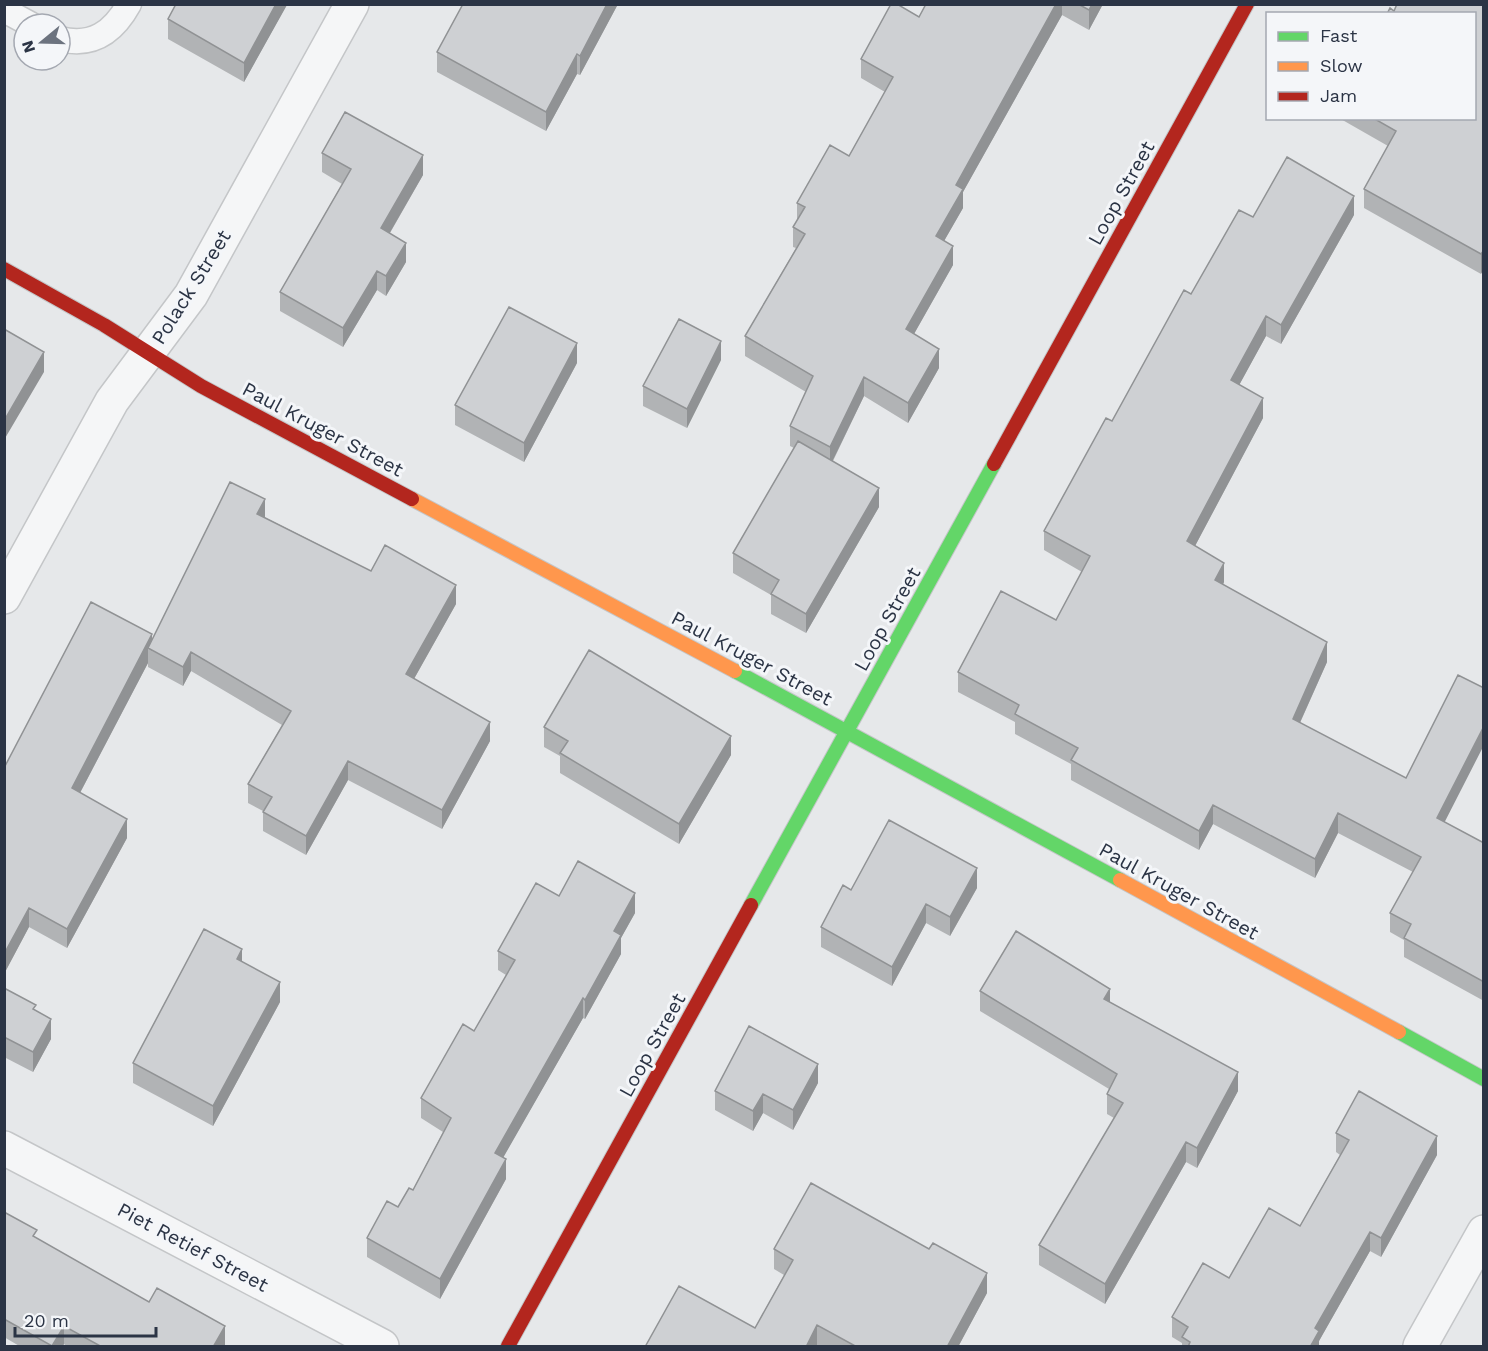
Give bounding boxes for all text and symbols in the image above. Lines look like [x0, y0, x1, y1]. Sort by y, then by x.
north arrow [12, 12, 72, 72]
legend [1266, 12, 1476, 120]
text: Fast [1320, 25, 1358, 46]
text: N [17, 38, 39, 55]
text: Slow [1320, 55, 1363, 76]
text: Jam [1320, 85, 1357, 106]
street label: Loop Street [1083, 136, 1160, 249]
street label: Polack Street [146, 225, 236, 349]
street label: Paul Kruger Street [239, 376, 408, 482]
street label: Loop Street [849, 562, 926, 675]
street label: Paul Kruger Street [668, 605, 837, 711]
street label: Paul Kruger Street [1095, 837, 1263, 945]
street label: Loop Street [614, 988, 691, 1101]
street label: Piet Retief Street [113, 1197, 273, 1297]
scale bar [15, 1300, 156, 1338]
text: 20 m [24, 1310, 69, 1331]

